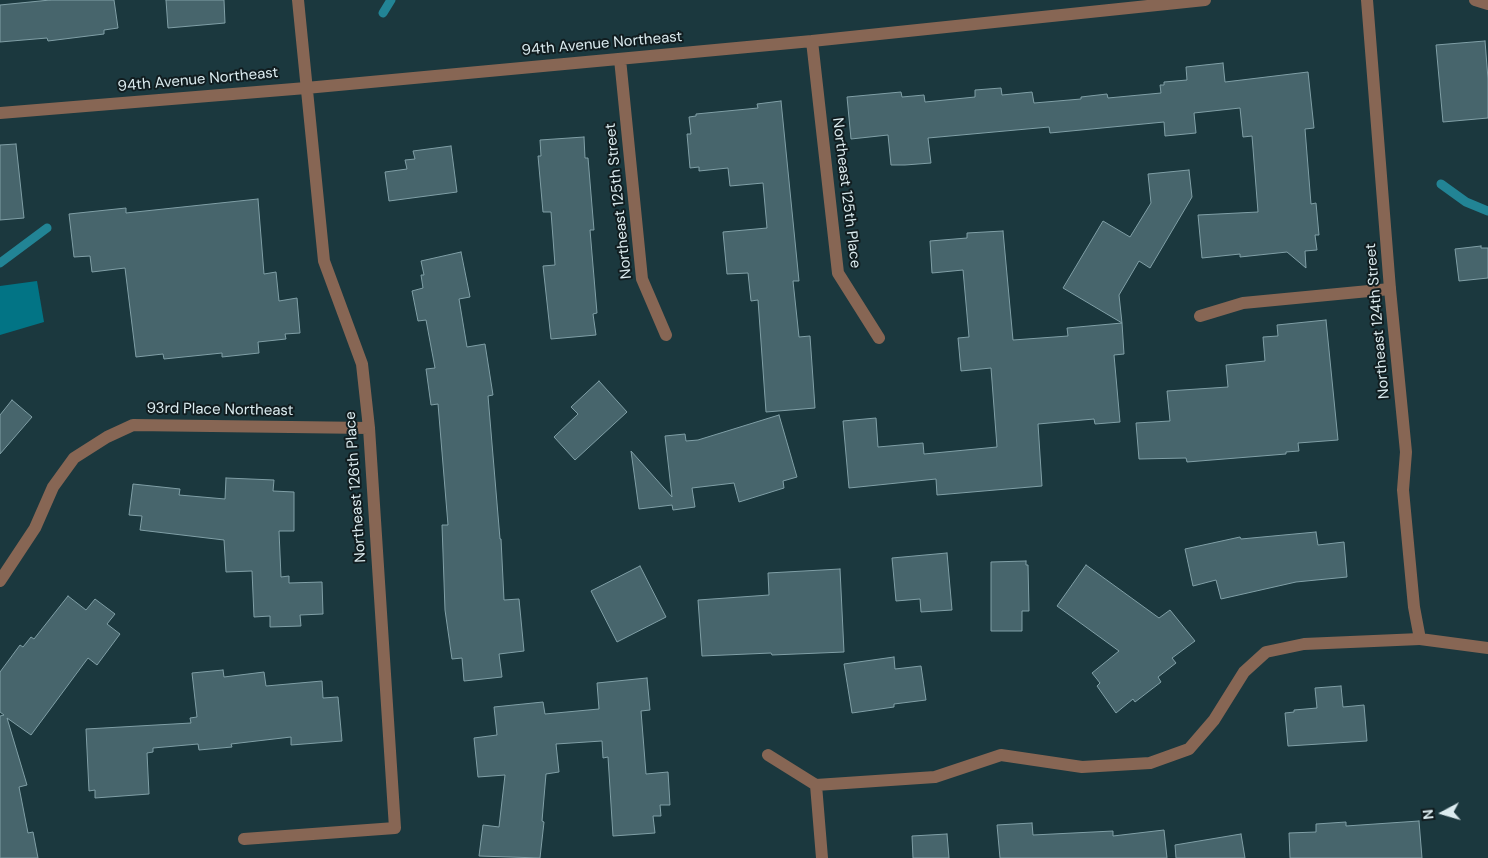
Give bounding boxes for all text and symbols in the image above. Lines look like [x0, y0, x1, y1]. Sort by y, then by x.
street label: 94th Avenue Northeast [521, 28, 683, 60]
street label: 94th Avenue Northeast [117, 64, 279, 96]
street label: Northeast 125th Place [828, 117, 864, 269]
street label: Northeast 125th Street [602, 122, 636, 280]
street label: Northeast 124th Street [1362, 242, 1394, 400]
street label: 93rd Place Northeast [146, 400, 294, 420]
street label: Northeast 126th Place [342, 411, 370, 563]
north arrow [1418, 788, 1468, 838]
text: N [1419, 809, 1438, 821]

